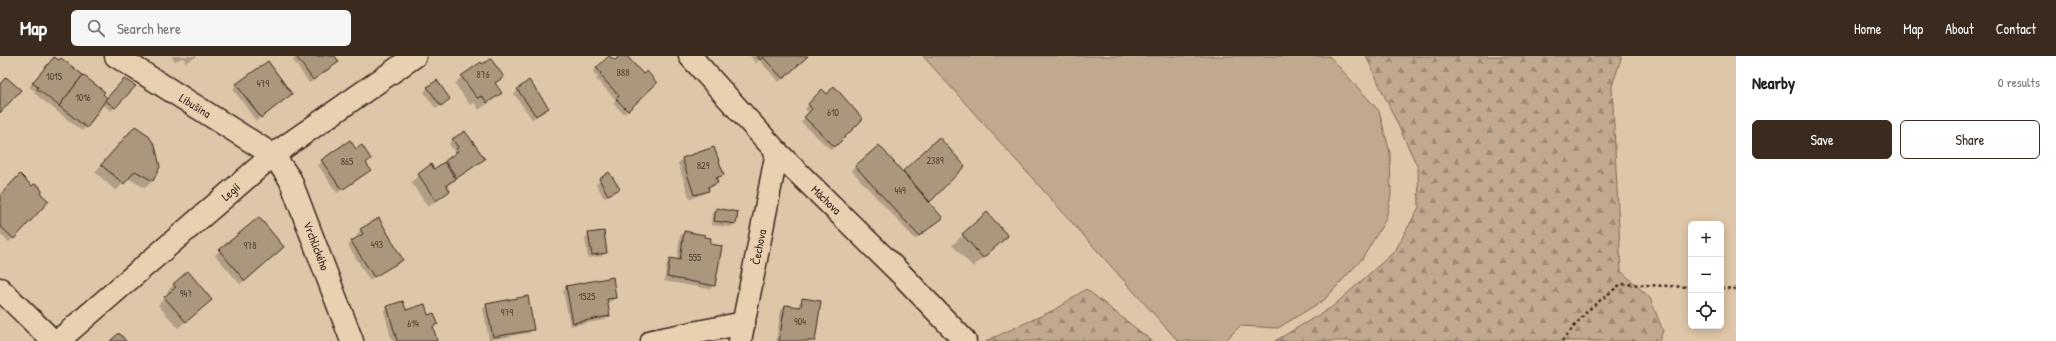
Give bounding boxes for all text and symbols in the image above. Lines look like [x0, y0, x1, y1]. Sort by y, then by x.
search box [71, 10, 351, 46]
text: Map [20, 15, 47, 41]
icon: search [85, 17, 107, 39]
text: Search here [117, 18, 181, 39]
text: Home [1854, 19, 1881, 38]
text: Map [1903, 19, 1923, 38]
text: About [1945, 19, 1974, 38]
text: Contact [1996, 19, 2036, 38]
house number: 888 [617, 66, 630, 79]
house number: 876 [476, 68, 490, 81]
house number: 1015 [46, 70, 63, 83]
text: Nearby [1752, 71, 1795, 94]
text: 0 results [1998, 73, 2040, 91]
house number: 479 [257, 77, 270, 90]
street label: Libušina [176, 89, 215, 122]
house number: 1016 [75, 91, 91, 104]
house number: 610 [827, 106, 840, 119]
button: Save [1752, 120, 1892, 159]
button: Share [1900, 120, 2040, 159]
house number: 2389 [926, 154, 944, 167]
house number: 865 [341, 155, 354, 168]
house number: 829 [697, 159, 710, 172]
street label: Legií [218, 178, 244, 205]
street label: Máchova [808, 181, 845, 218]
house number: 449 [894, 184, 906, 197]
street label: Vrchlického [299, 219, 334, 273]
map controls [1688, 221, 1724, 329]
button: + [1688, 221, 1724, 257]
street label: Čechova [747, 228, 770, 266]
house number: 493 [371, 238, 383, 251]
house number: 978 [244, 239, 256, 252]
house number: 555 [689, 251, 702, 264]
button: − [1688, 257, 1724, 293]
house number: 947 [180, 287, 192, 300]
house number: 1525 [579, 290, 596, 303]
button: locate [1688, 293, 1724, 329]
house number: 979 [501, 306, 513, 319]
house number: 904 [794, 315, 806, 328]
house number: 614 [407, 317, 419, 330]

